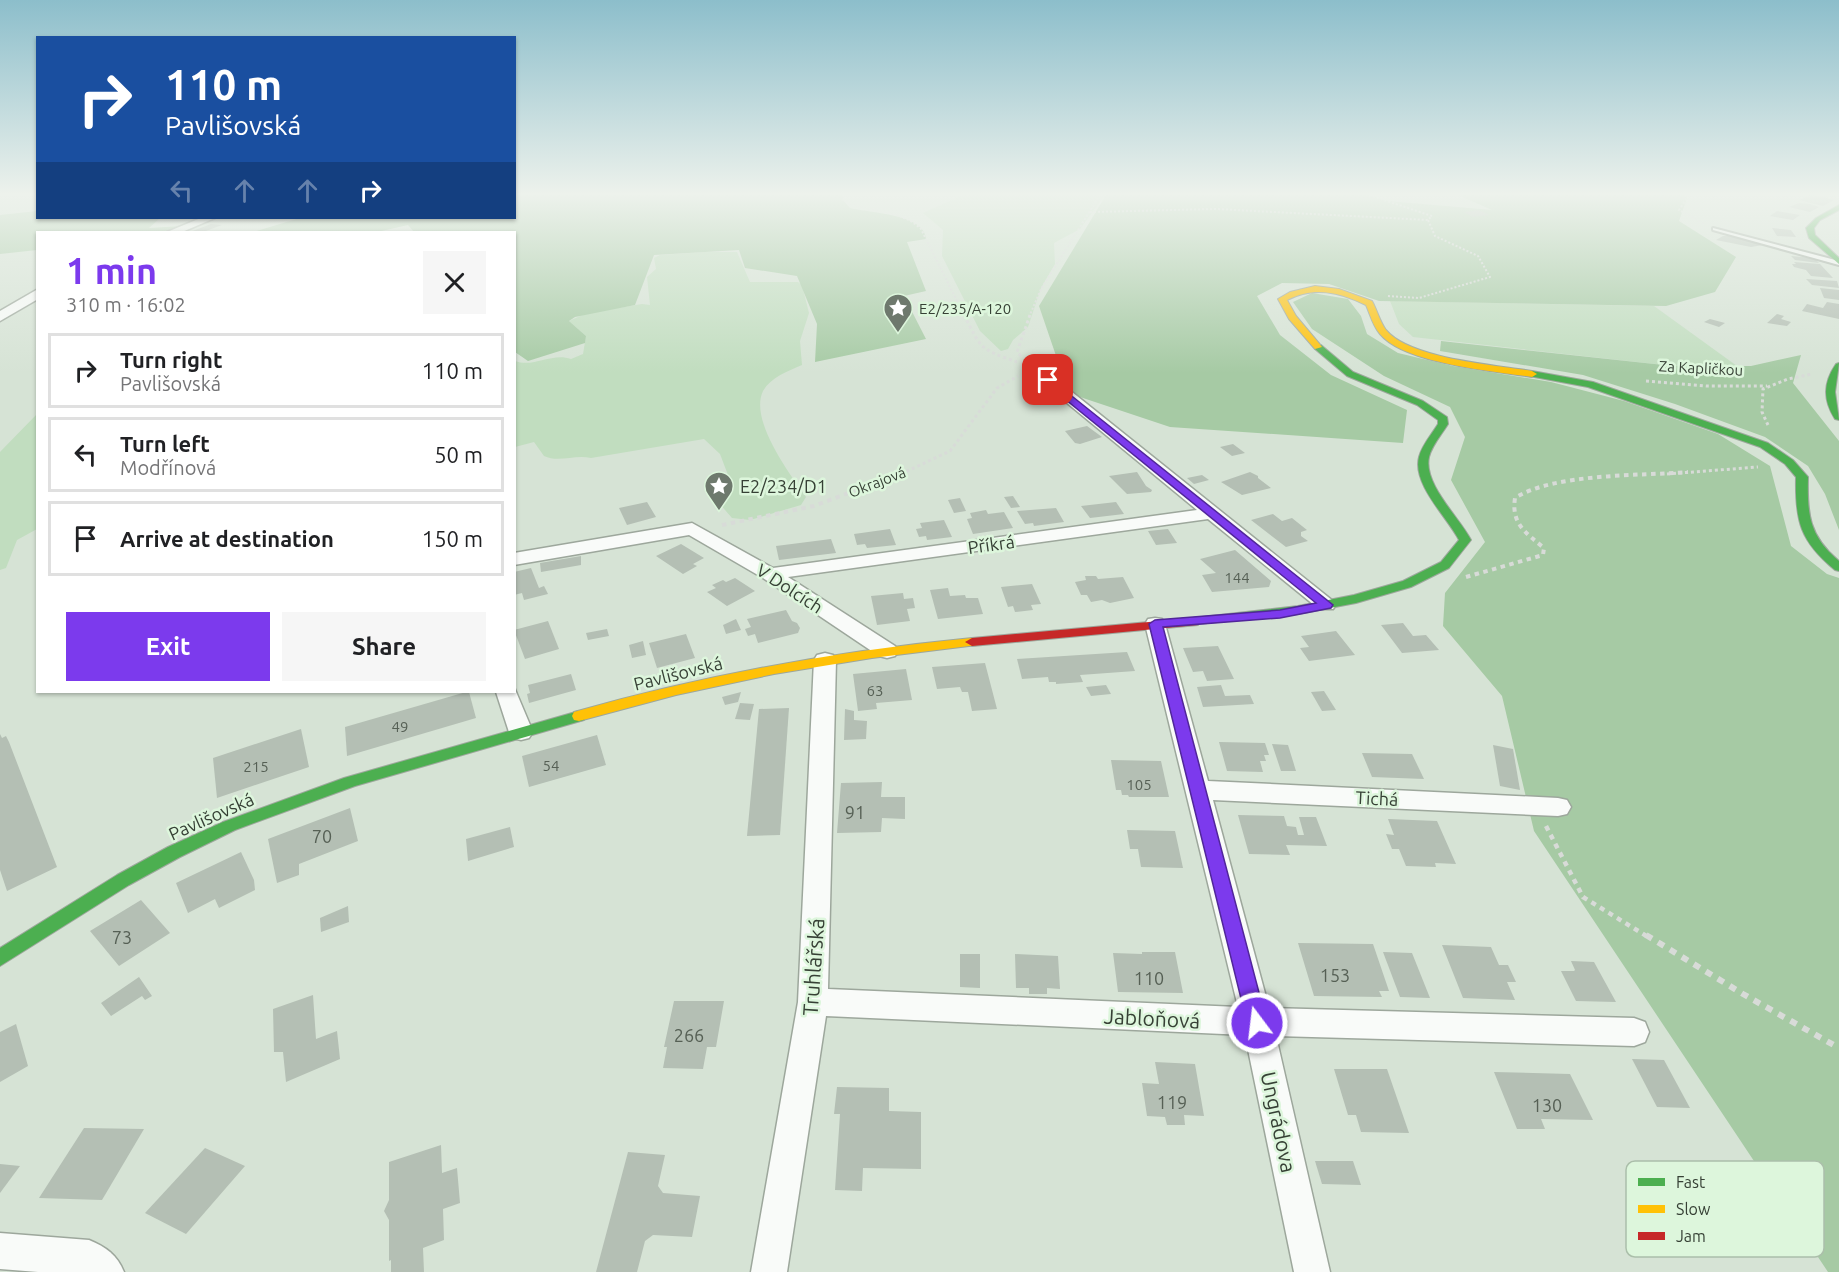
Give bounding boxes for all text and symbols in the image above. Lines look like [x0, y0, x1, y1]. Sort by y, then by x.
icon: right [66, 60, 144, 138]
text: 110 m [165, 61, 282, 108]
text: Pavlišovská [165, 110, 301, 140]
icon: left [165, 174, 198, 207]
icon: ahead [228, 174, 261, 207]
icon: ahead [291, 174, 324, 207]
icon: right [354, 174, 387, 207]
text: 1 min [66, 250, 157, 291]
button: close [423, 251, 486, 314]
place icon: E2/235/A-120 [882, 292, 914, 334]
text: 310 m · 16:02 [66, 293, 186, 316]
place label: E2/235/A-120 [919, 300, 1011, 317]
text: Turn right [120, 347, 222, 372]
icon: right [69, 354, 102, 387]
pin [1022, 354, 1073, 405]
street label: Za Kapličkou [1658, 357, 1744, 379]
text: 110 m [422, 358, 483, 383]
icon: arrive [1031, 363, 1064, 396]
text: Pavlišovská [120, 372, 221, 395]
text: Turn left [120, 431, 210, 456]
icon: left [69, 438, 102, 471]
text: 50 m [434, 442, 483, 467]
text: Modřínová [120, 456, 216, 479]
street label: Okrajová [846, 463, 908, 501]
place icon: E2/234/D1 [703, 470, 735, 512]
place label: E2/234/D1 [740, 476, 827, 496]
icon: arrive [69, 522, 102, 555]
text: Arrive at destination [120, 526, 334, 551]
text: 150 m [422, 526, 483, 551]
street label: Příkrá [966, 531, 1016, 557]
street label: V Dolcích [753, 559, 827, 617]
house number: 144 [1224, 569, 1250, 586]
button: Exit [66, 612, 270, 681]
button: Share [282, 612, 486, 681]
street label: Pavlišovská [631, 652, 725, 694]
house number: 63 [867, 682, 883, 699]
house number: 49 [392, 718, 408, 735]
house number: 54 [543, 757, 559, 774]
house number: 215 [243, 758, 269, 775]
house number: 105 [1126, 776, 1152, 793]
street label: Tichá [1355, 787, 1399, 809]
street label: Pavlišovská [165, 788, 257, 844]
house number: 91 [845, 802, 865, 822]
house number: 70 [312, 826, 332, 846]
street label: Truhlářská [798, 917, 828, 1017]
house number: 73 [112, 927, 132, 947]
house number: 153 [1320, 965, 1350, 985]
house number: 110 [1134, 968, 1164, 988]
position arrow [1225, 991, 1289, 1055]
street label: Jabloňová [1103, 1003, 1201, 1033]
house number: 266 [674, 1025, 704, 1045]
street label: Ungrádova [1257, 1069, 1301, 1175]
house number: 119 [1157, 1092, 1187, 1112]
house number: 130 [1532, 1095, 1562, 1115]
legend [1626, 1161, 1824, 1257]
text: Fast [1676, 1173, 1706, 1191]
text: Slow [1676, 1200, 1711, 1218]
text: Jam [1676, 1227, 1706, 1245]

